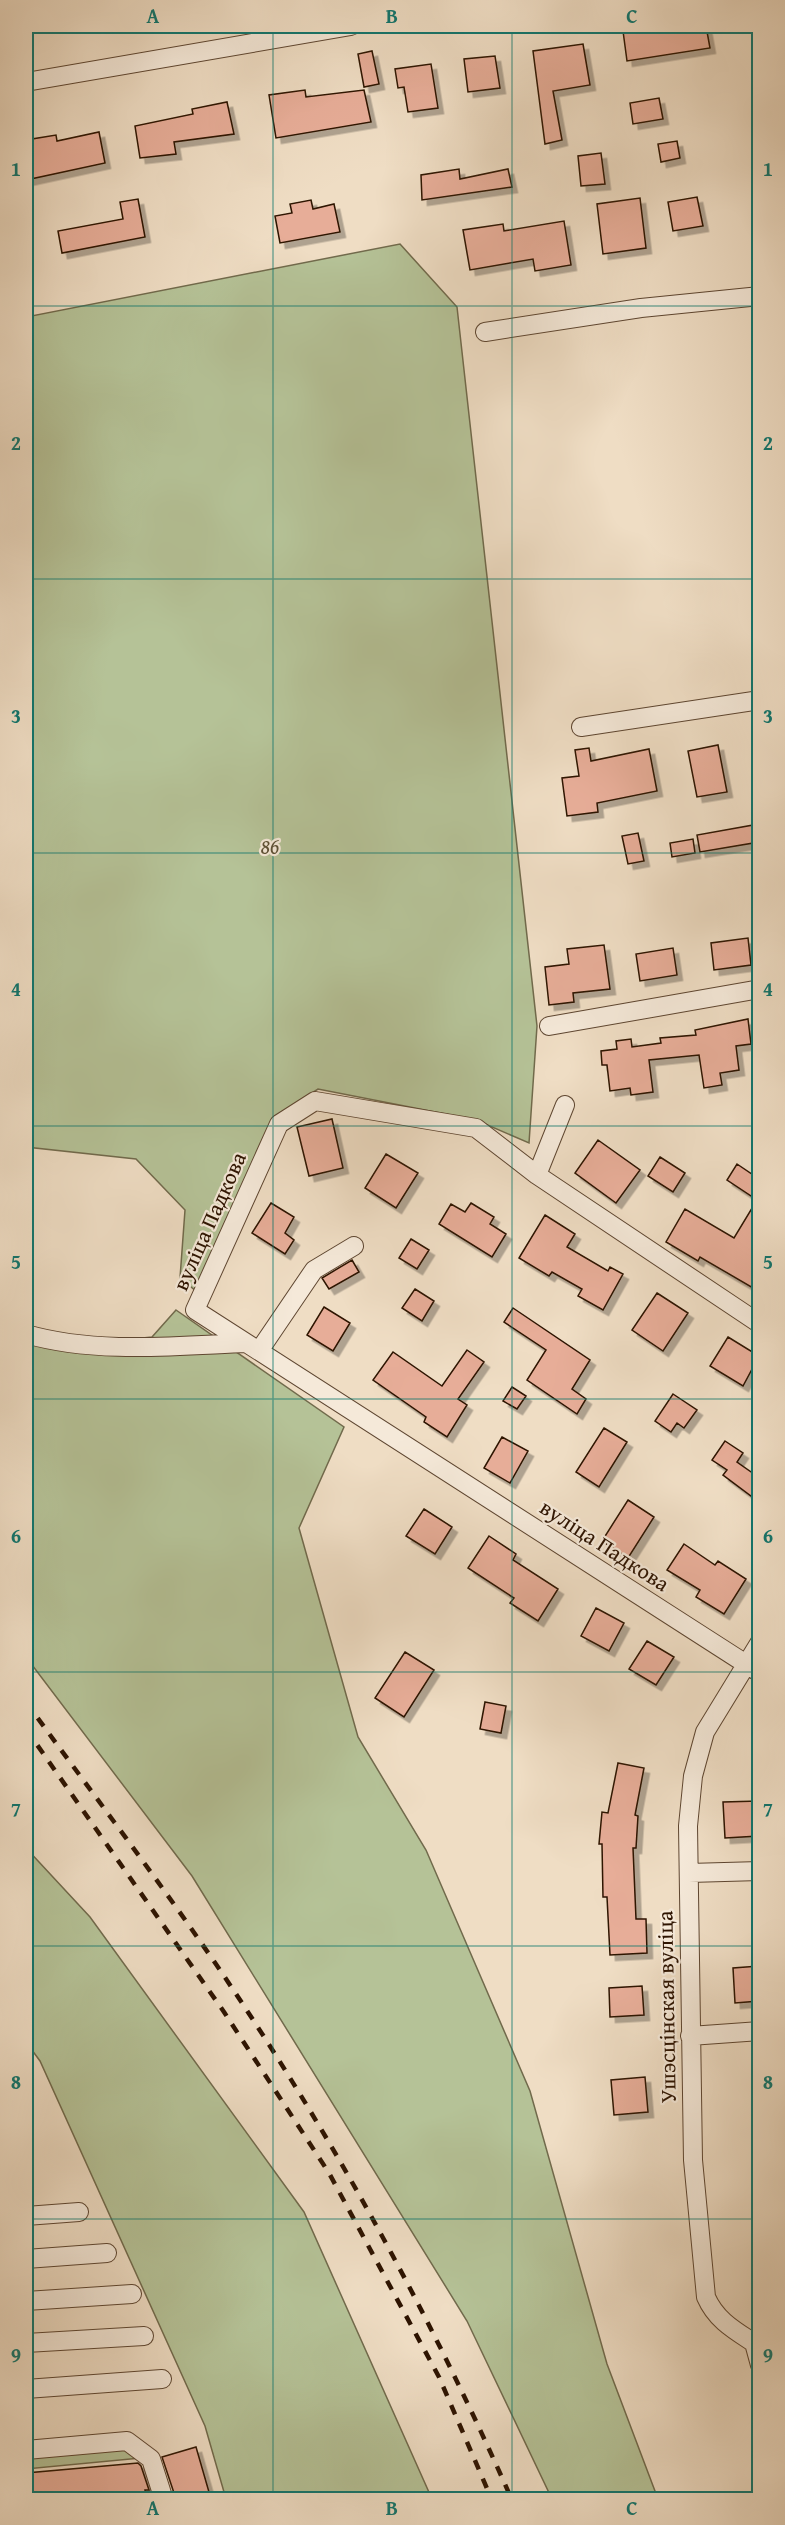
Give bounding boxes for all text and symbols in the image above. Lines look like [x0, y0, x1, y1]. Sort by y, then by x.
text: A [147, 1, 160, 30]
text: B [386, 1, 398, 30]
text: C [626, 1, 638, 30]
text: 1 [11, 154, 21, 183]
text: 1 [763, 154, 773, 183]
text: 2 [11, 428, 21, 457]
text: 2 [763, 428, 773, 457]
text: 3 [11, 701, 21, 730]
text: 3 [763, 701, 773, 730]
park label: 86 [261, 830, 279, 862]
text: 4 [11, 974, 21, 1003]
text: 4 [763, 974, 773, 1003]
street label: вуліца Падкова [164, 1146, 254, 1295]
text: 5 [11, 1247, 21, 1276]
text: 5 [763, 1247, 773, 1276]
street label: вуліца Падкова [534, 1491, 676, 1599]
text: 6 [11, 1521, 21, 1550]
text: 6 [763, 1521, 773, 1550]
text: 7 [11, 1794, 21, 1823]
text: 7 [763, 1794, 773, 1823]
street label: Ушэсцінская вуліца [648, 1910, 684, 2104]
text: 8 [11, 2067, 21, 2096]
text: 8 [763, 2067, 773, 2096]
text: 9 [11, 2340, 21, 2369]
text: 9 [763, 2340, 773, 2369]
text: A [147, 2493, 160, 2522]
text: B [386, 2493, 398, 2522]
text: C [626, 2493, 638, 2522]

